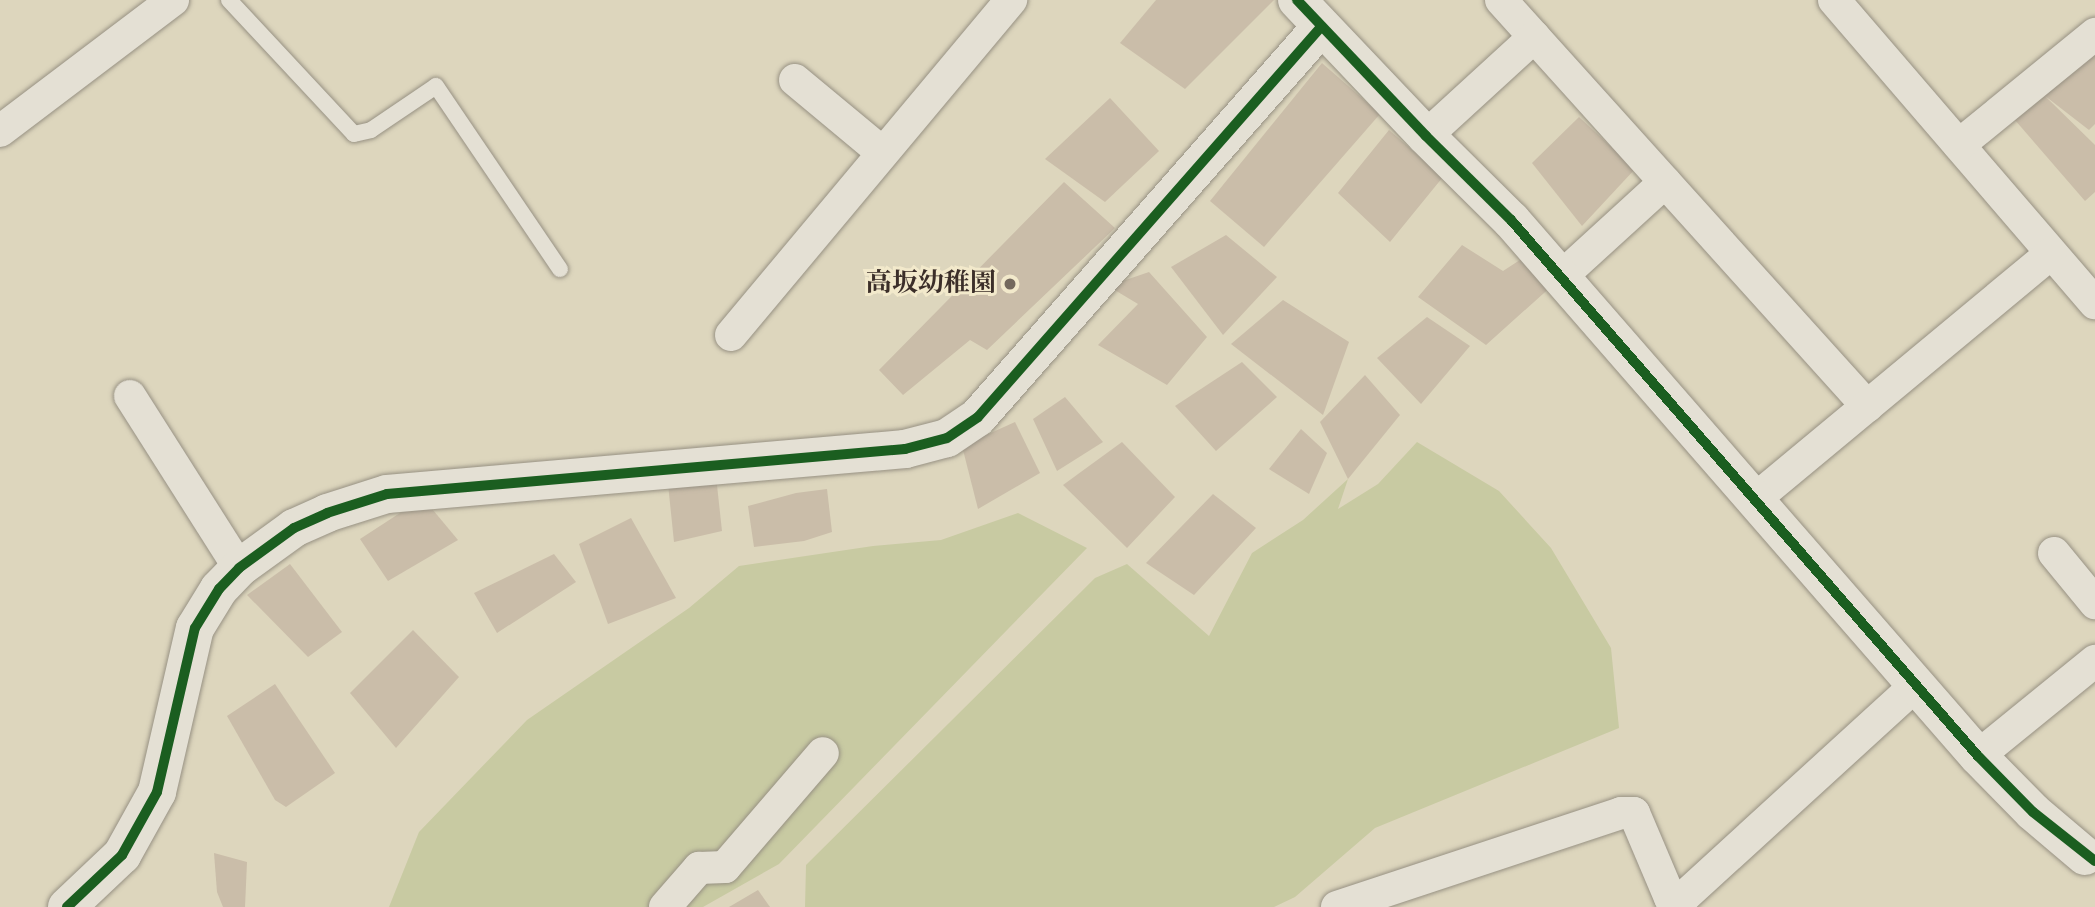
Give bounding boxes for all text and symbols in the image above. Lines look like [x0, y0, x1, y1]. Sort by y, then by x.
place label: 高坂幼稚園 [866, 268, 996, 300]
marker: 高坂幼稚園 [1002, 276, 1018, 292]

